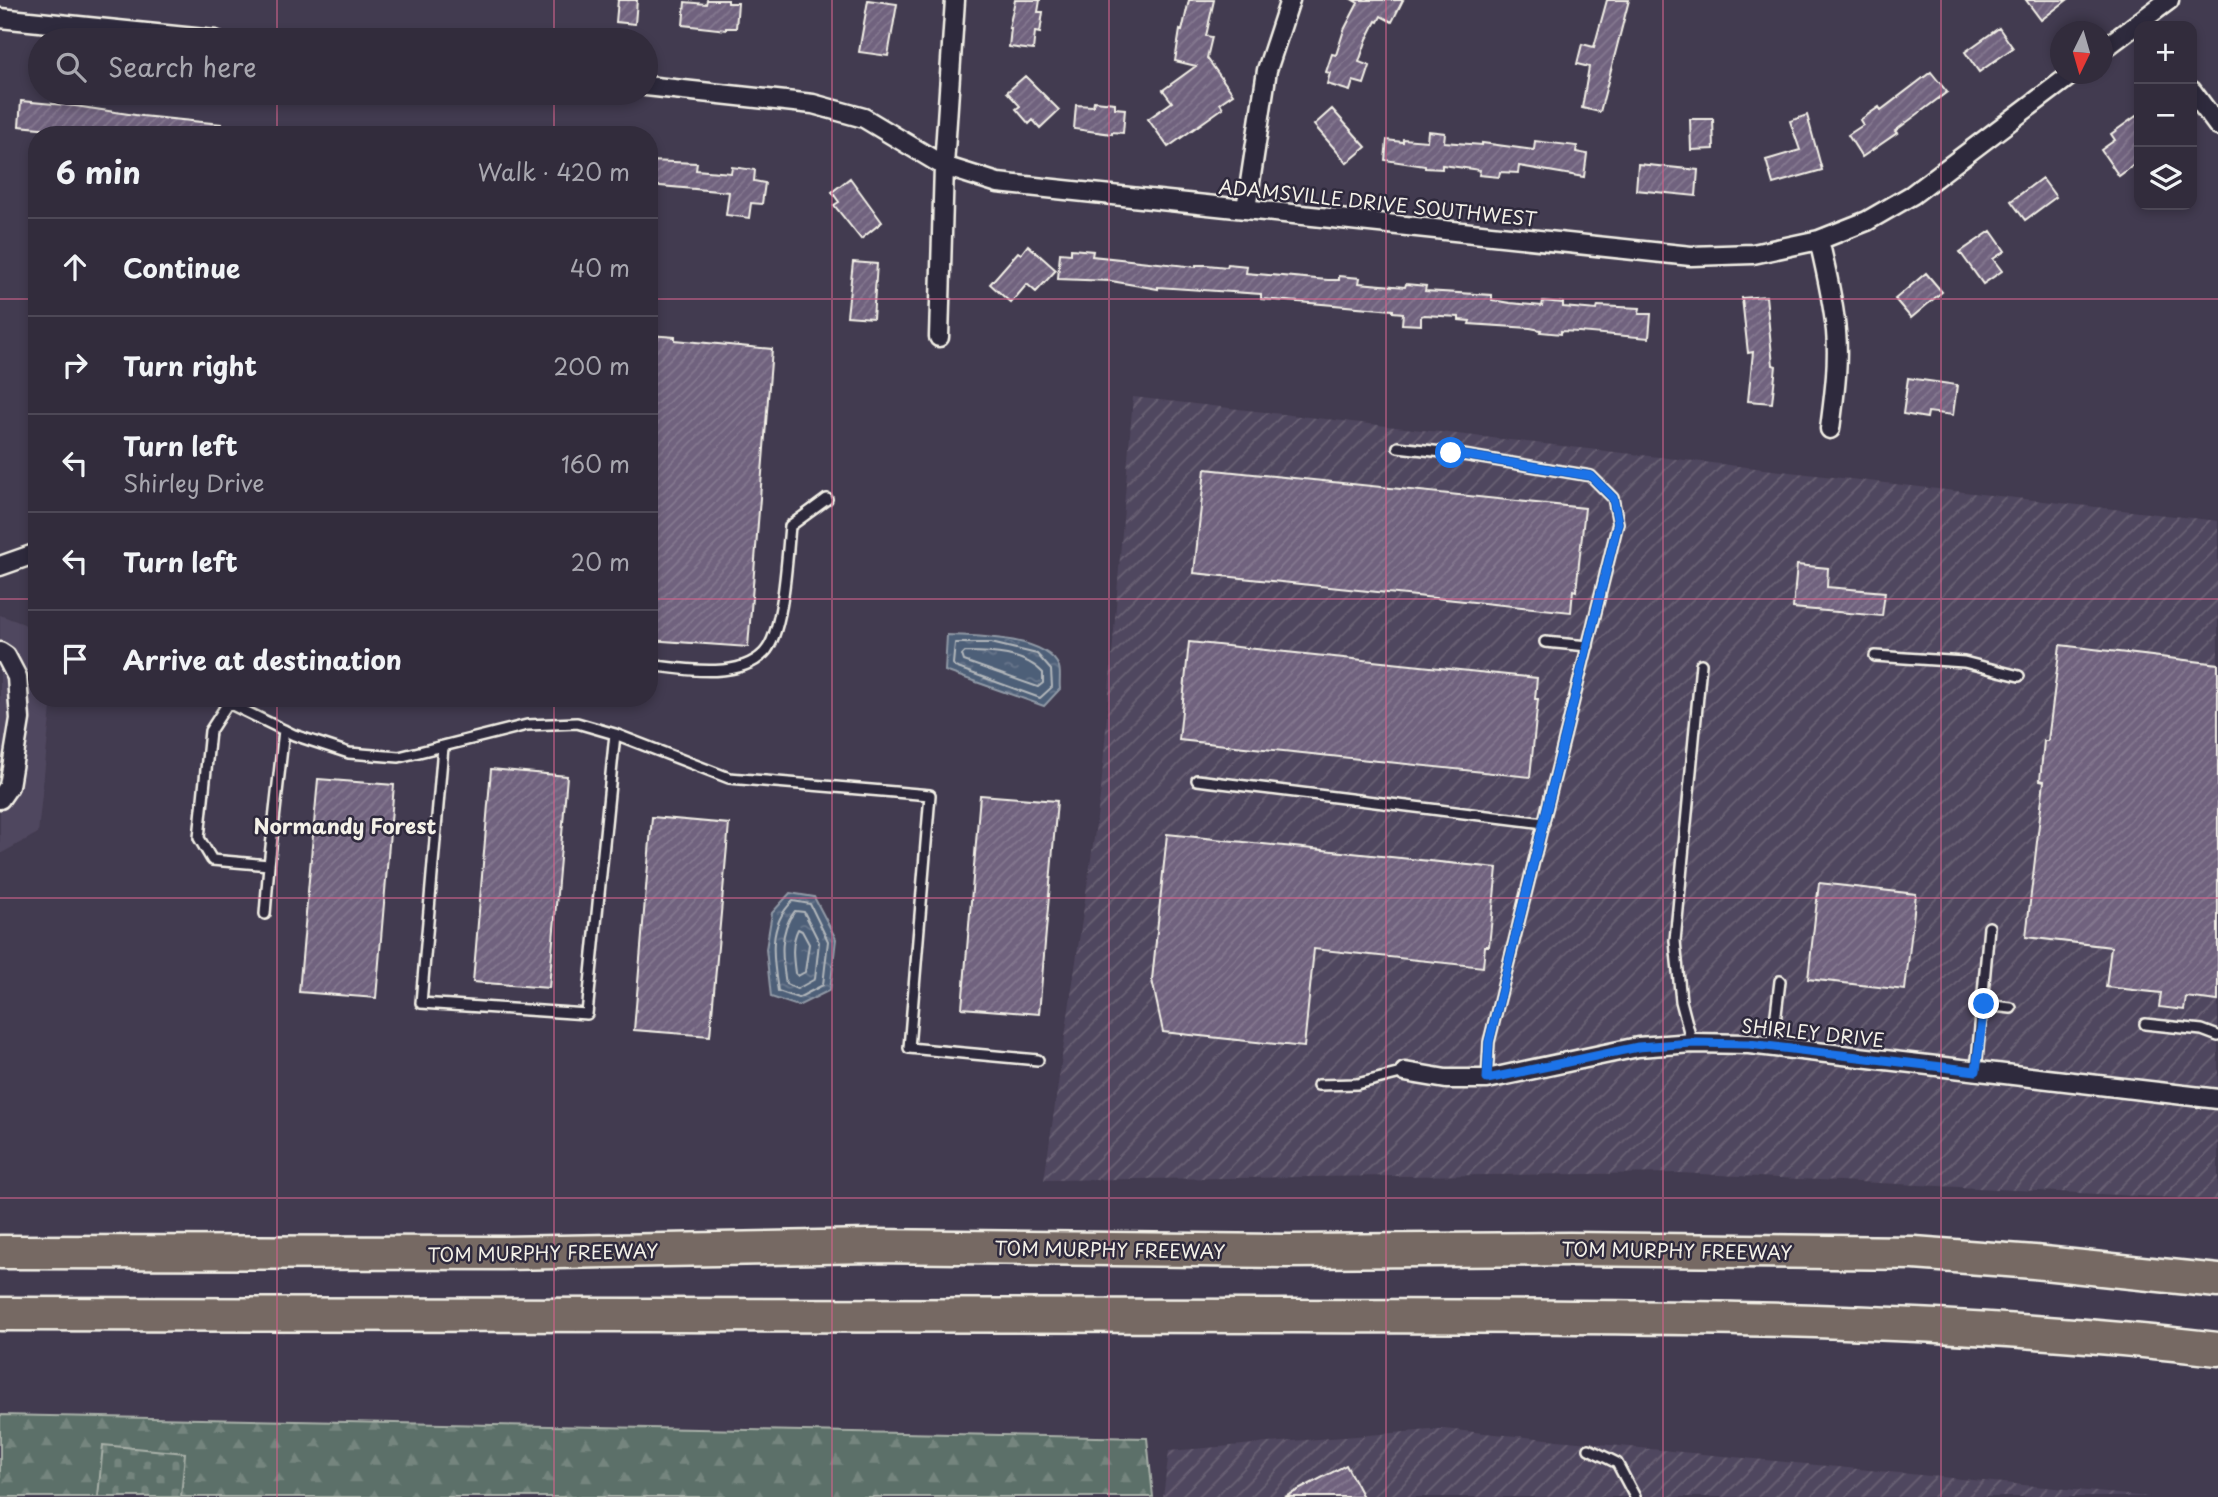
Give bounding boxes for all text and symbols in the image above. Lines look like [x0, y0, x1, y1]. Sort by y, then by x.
north arrow [2050, 21, 2113, 84]
map controls [2134, 21, 2197, 210]
button: + [2134, 21, 2197, 84]
search box [28, 28, 658, 105]
text: Search here [108, 47, 257, 86]
icon: search [52, 48, 90, 86]
button: − [2134, 84, 2197, 147]
button: layers [2134, 147, 2197, 210]
text: 6 min [56, 149, 141, 194]
text: Walk · 420 m [478, 154, 630, 189]
street label: ADAMSVILLE DRIVE SOUTHWEST [1217, 171, 1539, 233]
icon: ahead [56, 248, 94, 286]
text: Continue [123, 248, 240, 287]
text: 40 m [570, 250, 630, 285]
icon: right [56, 346, 94, 384]
text: Turn right [123, 346, 257, 385]
text: 200 m [553, 348, 630, 383]
text: Turn left [123, 426, 238, 465]
route start [1435, 437, 1466, 468]
icon: left [56, 444, 94, 482]
text: 160 m [561, 446, 630, 481]
text: Shirley Drive [123, 465, 265, 500]
icon: left [56, 542, 94, 580]
text: Turn left [123, 542, 238, 581]
text: 20 m [571, 544, 630, 579]
icon: arrive [56, 640, 94, 678]
text: Arrive at destination [123, 640, 402, 679]
district label: Normandy Forest [254, 809, 437, 841]
route end [1968, 988, 1999, 1019]
street label: SHIRLEY DRIVE [1740, 1011, 1886, 1053]
street label: TOM MURPHY FREEWAY [994, 1233, 1226, 1265]
street label: TOM MURPHY FREEWAY [1561, 1234, 1793, 1266]
street label: TOM MURPHY FREEWAY [427, 1236, 659, 1268]

